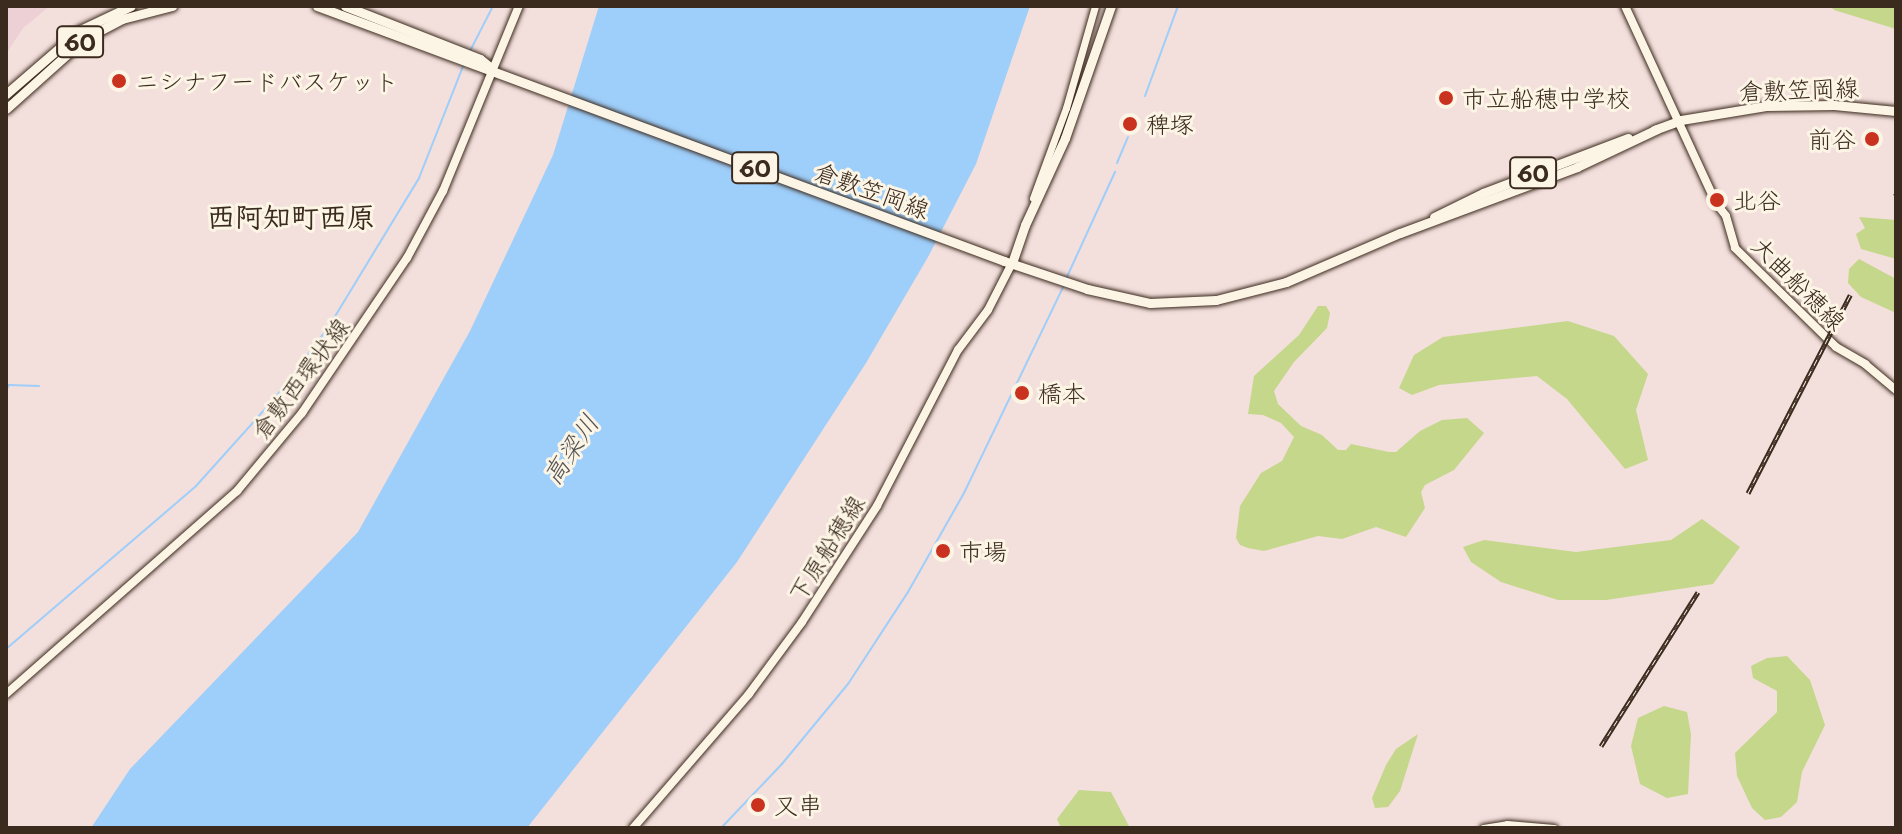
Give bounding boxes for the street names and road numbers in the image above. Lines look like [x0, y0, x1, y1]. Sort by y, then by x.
road number: 60 [56, 24, 104, 60]
street label: 倉敷笠岡線 [1739, 73, 1859, 105]
road number: 60 [731, 150, 779, 186]
road number: 60 [1509, 155, 1557, 191]
street label: 倉敷笠岡線 [811, 156, 933, 224]
street label: 大曲船穂線 [1746, 230, 1852, 336]
street label: 倉敷西環状線 [245, 312, 355, 444]
street label: 下原船穂線 [782, 489, 870, 607]

